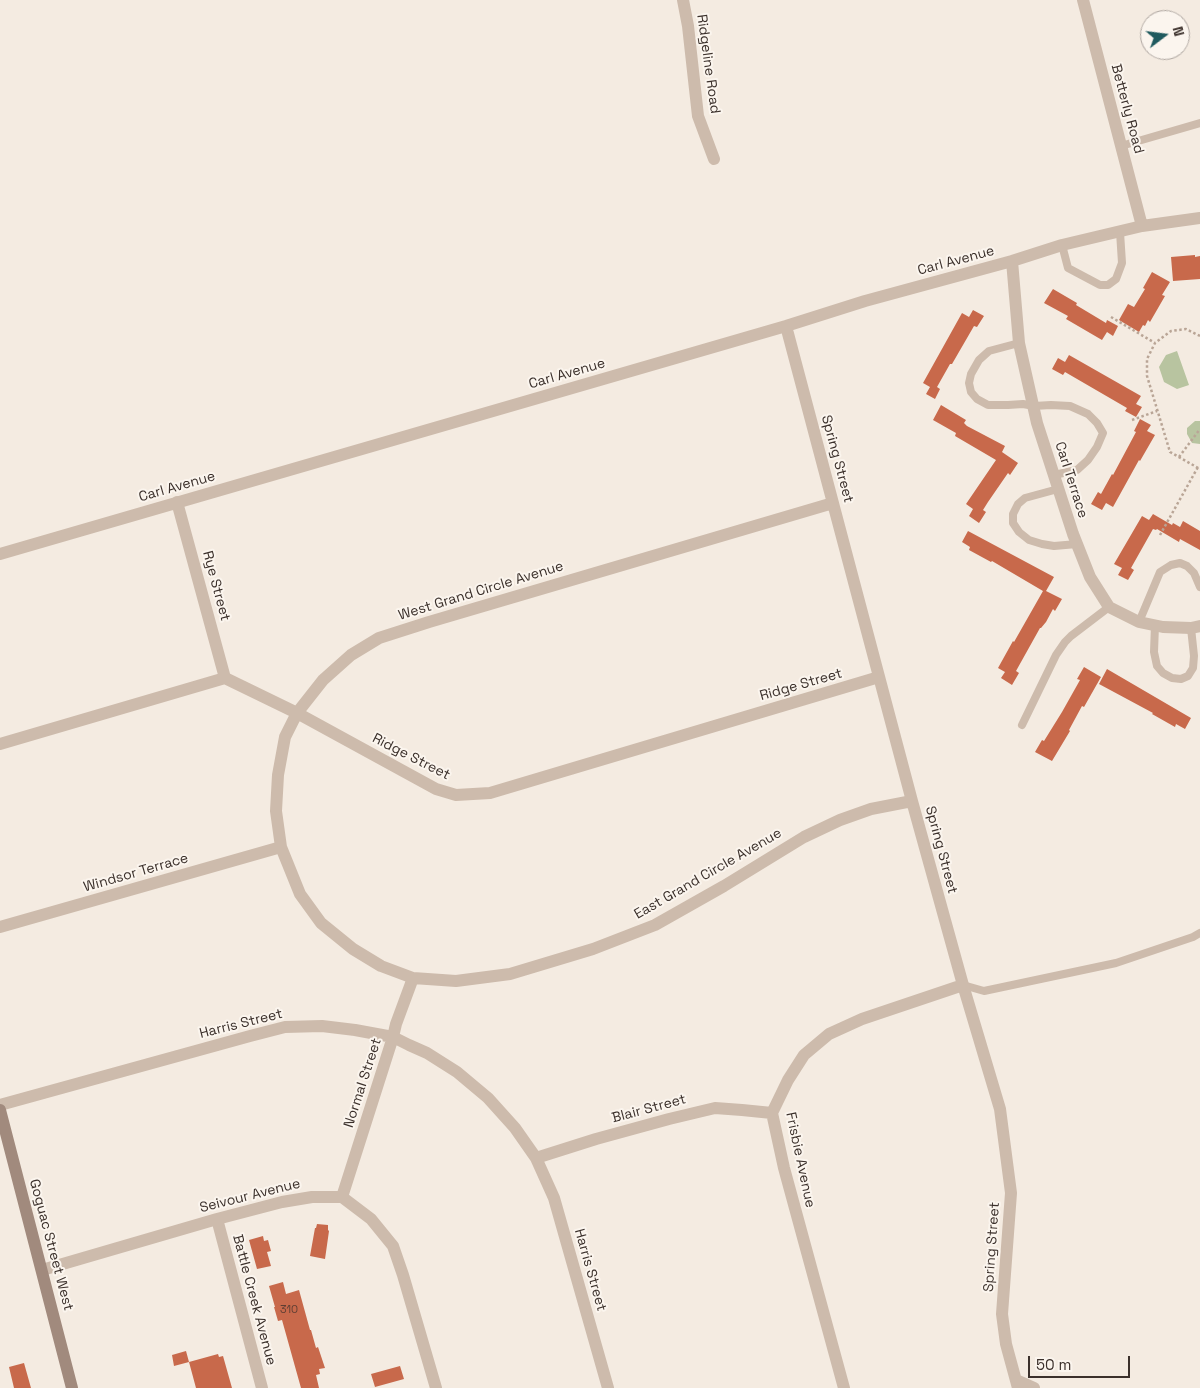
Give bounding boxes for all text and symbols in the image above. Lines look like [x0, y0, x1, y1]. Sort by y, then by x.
north arrow [1140, 10, 1190, 60]
street label: Ridgeline Road [693, 13, 723, 115]
text: N [1169, 25, 1188, 38]
street label: Betterly Road [1107, 62, 1147, 156]
street label: Carl Avenue [916, 243, 996, 279]
street label: Carl Avenue [527, 355, 607, 393]
street label: Spring Street [817, 413, 857, 505]
street label: Carl Terrace [1051, 440, 1091, 520]
street label: Carl Avenue [137, 468, 217, 506]
street label: Rye Street [199, 549, 233, 623]
street label: West Grand Circle Avenue [396, 558, 566, 624]
street label: Ridge Street [758, 665, 844, 705]
street label: Ridge Street [369, 730, 453, 784]
street label: Spring Street [921, 804, 961, 896]
street label: East Grand Circle Avenue [631, 825, 785, 923]
street label: Windsor Terrace [82, 850, 190, 896]
street label: Harris Street [198, 1006, 284, 1042]
street label: Normal Street [341, 1036, 385, 1130]
street label: Blair Street [610, 1091, 688, 1127]
street label: Frisbie Avenue [782, 1111, 818, 1209]
street label: Seivour Avenue [198, 1175, 302, 1217]
street label: Goguac Street West [25, 1177, 77, 1313]
street label: Spring Street [980, 1201, 1004, 1293]
street label: Harris Street [570, 1227, 610, 1313]
street label: Battle Creek Avenue [228, 1233, 280, 1367]
house number: 310 [280, 1303, 298, 1317]
scale bar [1030, 1346, 1132, 1378]
text: 50 m [1036, 1355, 1071, 1374]

